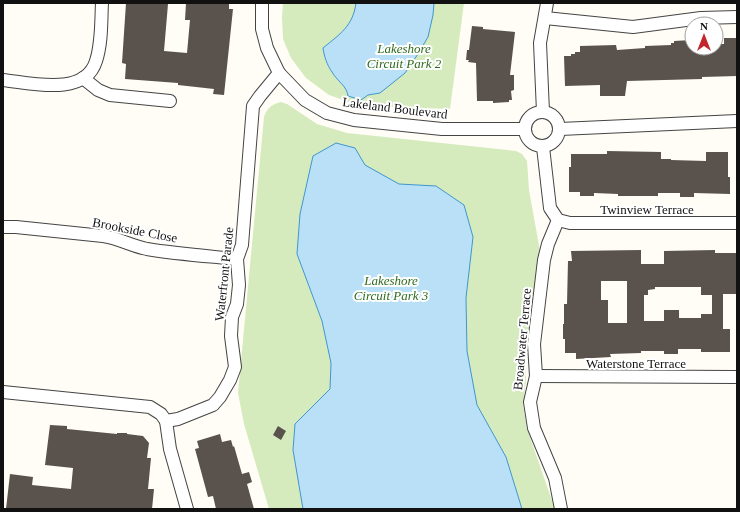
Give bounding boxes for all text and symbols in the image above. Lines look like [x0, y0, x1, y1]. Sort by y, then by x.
north arrow [684, 16, 724, 56]
text: N [700, 20, 708, 32]
park label: Lakeshore Circuit Park 2 [367, 41, 442, 71]
street label: Lakeland Boulevard [342, 94, 449, 122]
street label: Twinview Terrace [600, 202, 694, 217]
street label: Brookside Close [91, 214, 179, 246]
street label: Waterfront Parade [212, 226, 236, 322]
park label: Lakeshore Circuit Park 3 [354, 273, 429, 303]
street label: Broadwater Terrace [510, 287, 534, 391]
street label: Waterstone Terrace [586, 356, 686, 371]

